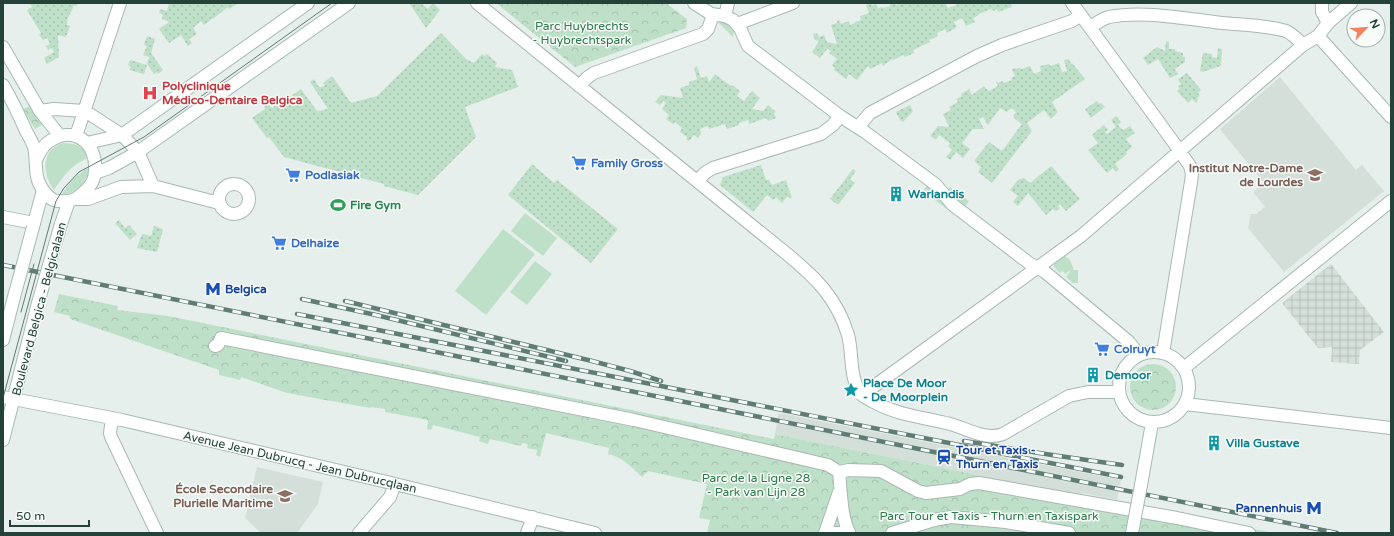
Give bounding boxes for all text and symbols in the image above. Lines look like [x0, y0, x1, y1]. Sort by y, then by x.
north arrow [1346, 8, 1386, 48]
text: N [1367, 17, 1382, 31]
park label: Parc Huybrechts - Huybrechtspark [533, 19, 632, 47]
place label: Polyclinique Médico-Dentaire Belgica [162, 79, 303, 108]
hospital icon: Polyclinique Médico-Dentaire Belgica [141, 84, 159, 102]
supermarket icon: Family Gross [570, 154, 588, 172]
place label: Family Gross [591, 156, 663, 171]
place label: Institut Notre-Dame de Lourdes [1189, 161, 1303, 189]
supermarket icon: Podlasiak [284, 166, 302, 184]
school or university icon: Institut Notre-Dame de Lourdes [1306, 166, 1324, 184]
place label: Podlasiak [305, 168, 360, 182]
building icon: Warlandis [887, 185, 905, 203]
place label: Warlandis [908, 187, 965, 201]
sports icon: Fire Gym [329, 196, 347, 214]
place label: Fire Gym [350, 198, 401, 213]
street label: Boulevard Belgica - Belgicalaan [9, 221, 69, 397]
supermarket icon: Delhaize [270, 234, 288, 252]
place label: Delhaize [291, 236, 340, 250]
metro station icon: Belgica [204, 280, 222, 298]
place label: Belgica [225, 282, 267, 297]
supermarket icon: Colruyt [1093, 340, 1111, 358]
place label: Colruyt [1114, 342, 1156, 357]
building icon: Demoor [1084, 366, 1102, 384]
place label: Demoor [1105, 368, 1151, 382]
place label: Place De Moor - De Moorplein [863, 376, 948, 405]
place icon: Place De Moor - De Moorplein [842, 381, 860, 399]
street label: Avenue Jean Dubrucq - Jean Dubrucqlaan [182, 428, 418, 496]
building icon: Villa Gustave [1205, 434, 1223, 452]
place label: Villa Gustave [1226, 436, 1300, 450]
place label: Tour et Taxis - Thurn en Taxis [955, 443, 1039, 471]
station icon: Tour et Taxis - Thurn en Taxis [935, 448, 953, 466]
park label: Parc de la Ligne 28 - Park van Lijn 28 [702, 471, 810, 499]
place label: École Secondaire Plurielle Maritime [173, 482, 273, 510]
school or university icon: École Secondaire Plurielle Maritime [276, 487, 294, 505]
metro station icon: Pannenhuis [1305, 499, 1323, 517]
place label: Pannenhuis [1235, 501, 1302, 515]
scale bar [10, 502, 89, 528]
text: 50 m [16, 509, 45, 523]
park label: Parc Tour et Taxis - Thurn en Taxispark [879, 509, 1099, 523]

